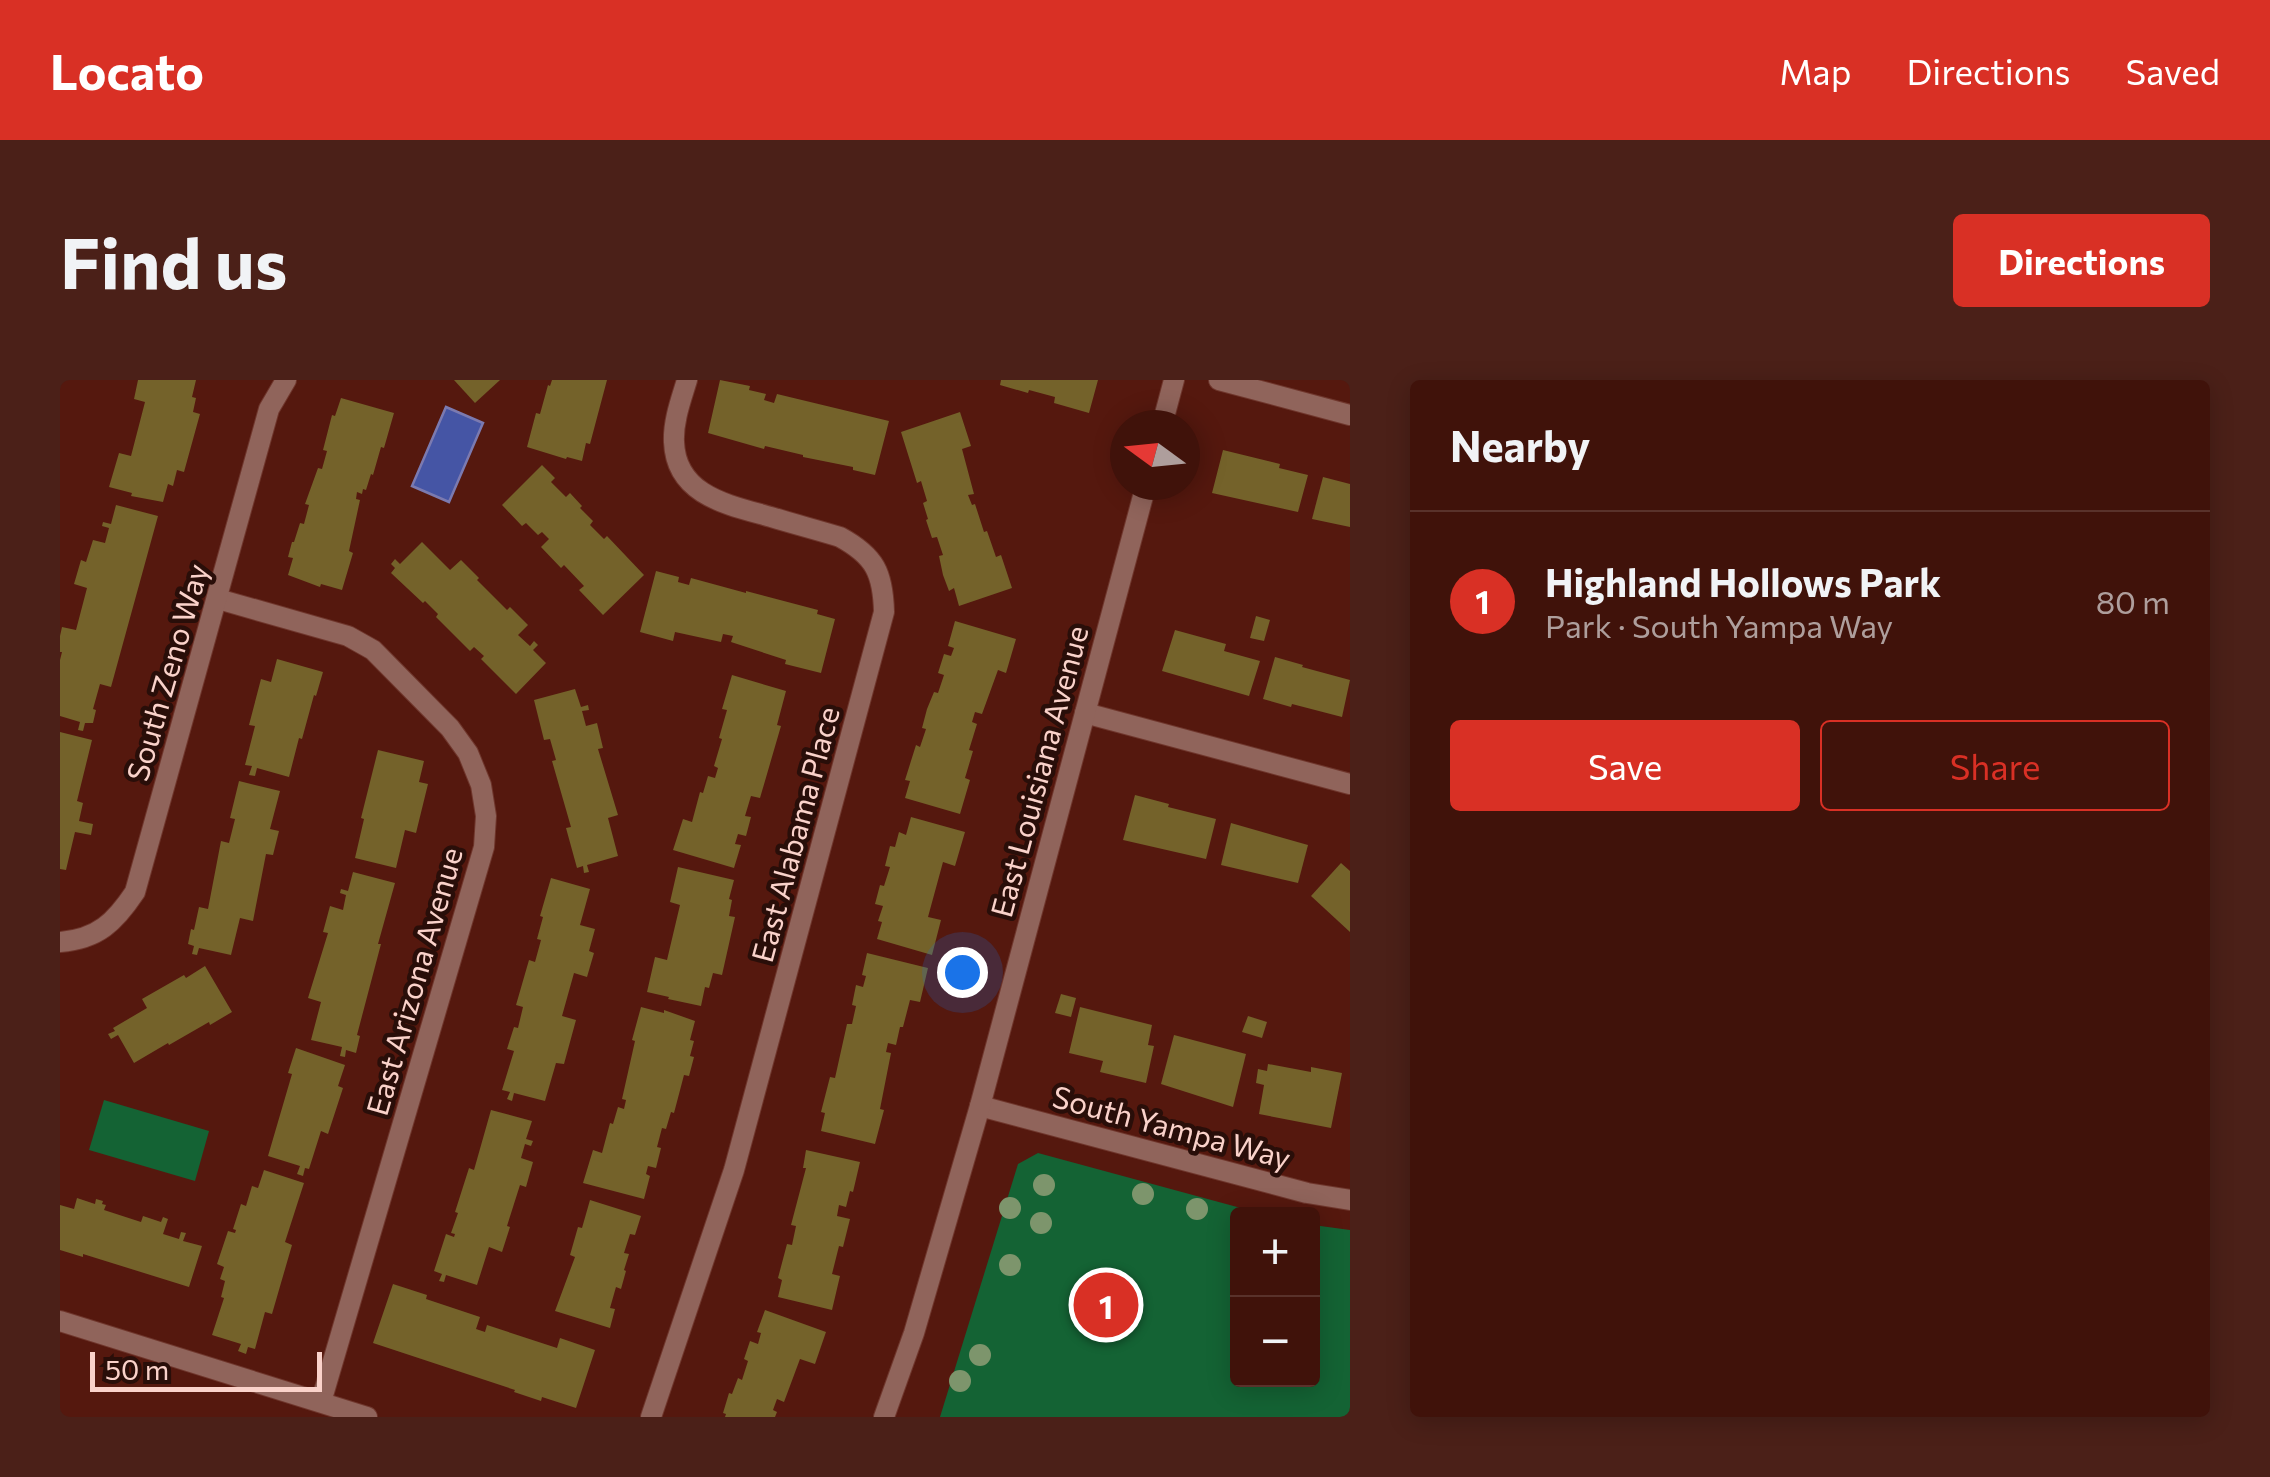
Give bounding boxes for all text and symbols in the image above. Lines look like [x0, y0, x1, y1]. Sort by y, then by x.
text: Locato [50, 41, 204, 100]
text: Map [1779, 49, 1851, 92]
text: Directions [1906, 49, 2071, 92]
text: Saved [2126, 49, 2220, 92]
button: Directions [1953, 214, 2210, 307]
text: Find us [60, 218, 287, 303]
north arrow [1110, 410, 1200, 500]
text: Nearby [1450, 419, 1590, 471]
text: Highland Hollows Park [1545, 558, 1941, 605]
street label: South Zeno Way [117, 559, 215, 785]
text: 1 [1475, 581, 1490, 621]
text: 80 m [2096, 581, 2170, 621]
text: Park · South Yampa Way [1545, 605, 1893, 645]
street label: East Louisiana Avenue [981, 621, 1095, 921]
street label: East Alabama Place [742, 702, 846, 966]
button: Save [1450, 720, 1800, 811]
button: Share [1820, 720, 2170, 811]
street label: East Arizona Avenue [357, 843, 469, 1119]
your location [937, 947, 988, 998]
street label: South Yampa Way [1049, 1076, 1295, 1176]
map controls [1230, 1207, 1320, 1387]
button: + [1230, 1207, 1320, 1297]
pin: 1 [1074, 1268, 1138, 1342]
button: − [1230, 1297, 1320, 1387]
scale bar [90, 1347, 322, 1391]
text: 50 m [105, 1352, 169, 1386]

